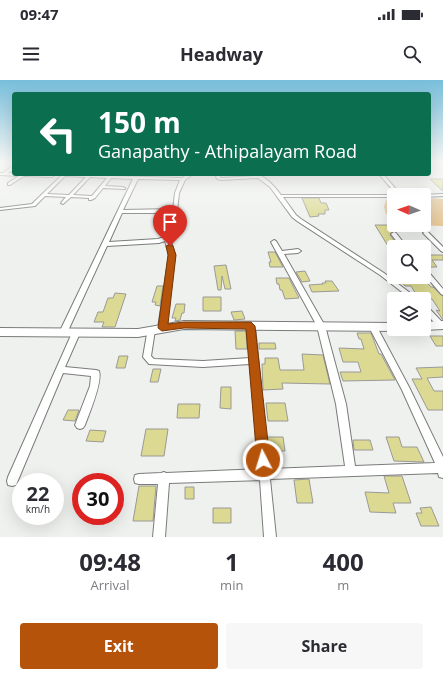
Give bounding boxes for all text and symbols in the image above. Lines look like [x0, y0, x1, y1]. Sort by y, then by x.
text: 09:47 [20, 4, 59, 24]
text: Headway [180, 42, 263, 66]
icon: menu [20, 43, 42, 65]
icon: search [401, 43, 423, 65]
text: 150 m [98, 103, 181, 141]
icon: left [32, 108, 84, 160]
text: Ganapathy - Athipalayam Road [98, 139, 357, 163]
north arrow [387, 188, 431, 232]
map controls [387, 188, 431, 336]
pin [153, 205, 187, 246]
icon: arrive [159, 211, 181, 233]
button: search [387, 240, 431, 284]
button: layers [387, 292, 431, 336]
position arrow [242, 439, 284, 481]
speed limit sign: 30 [72, 473, 124, 525]
text: 22 [27, 480, 49, 507]
text: km/h [26, 502, 50, 516]
text: 09:48 [79, 545, 141, 578]
text: 1 [225, 545, 239, 578]
text: 400 [323, 545, 364, 578]
text: Arrival [90, 576, 130, 594]
text: min [220, 576, 243, 594]
text: m [337, 576, 349, 594]
button: Exit [20, 623, 218, 669]
button: Share [226, 623, 423, 669]

